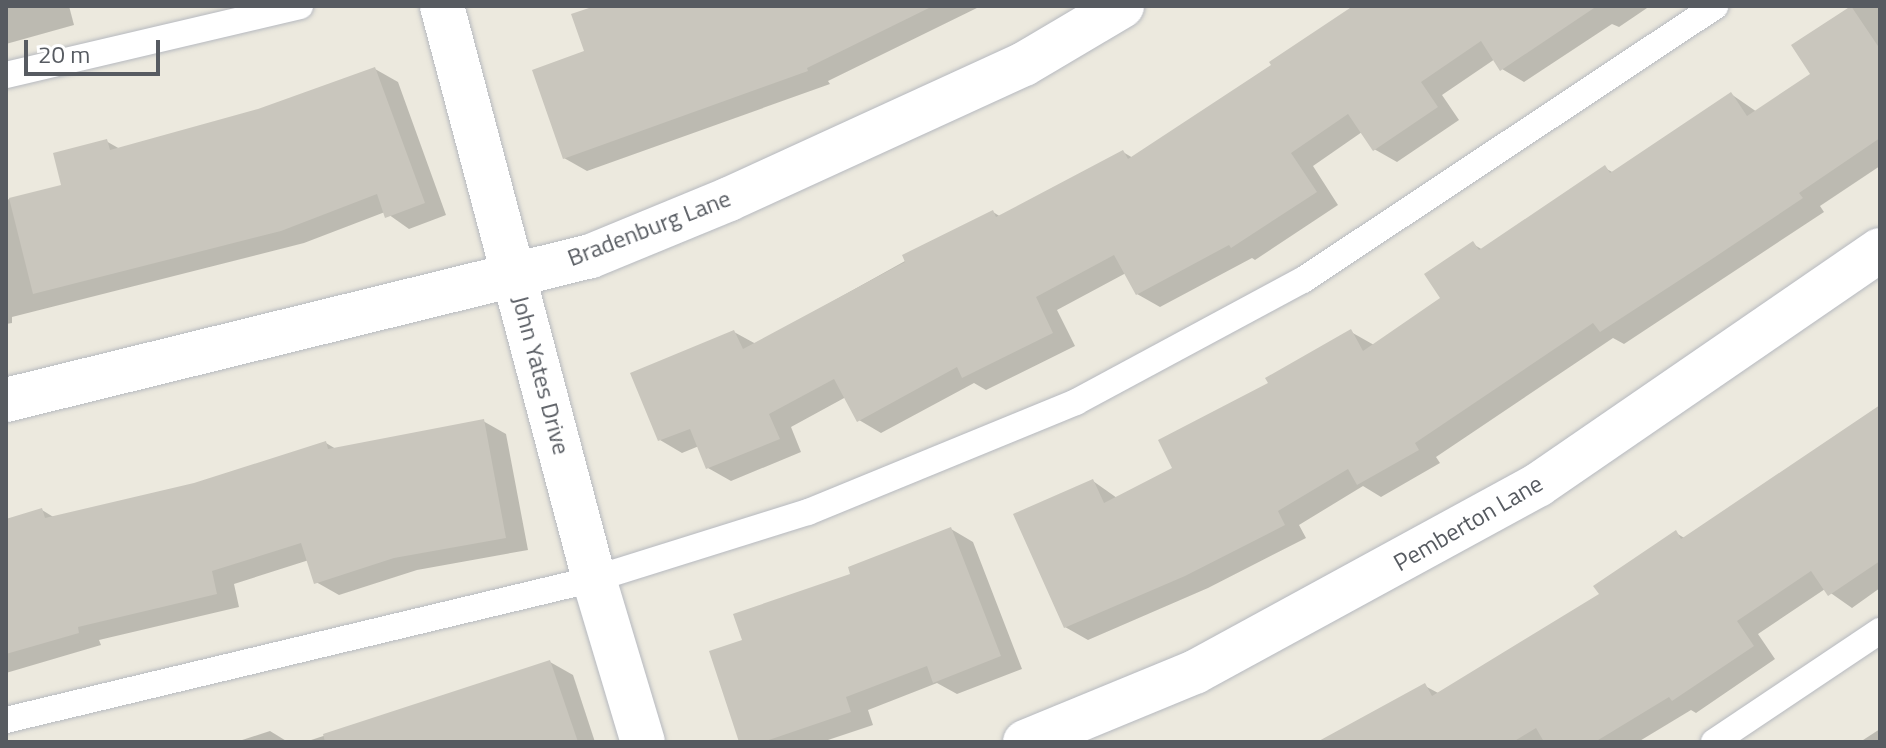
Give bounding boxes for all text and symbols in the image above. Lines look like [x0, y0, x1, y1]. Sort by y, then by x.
scale bar [28, 24, 164, 74]
text: 20 m [38, 36, 90, 72]
street label: Bradenburg Lane [563, 184, 735, 272]
street label: John Yates Drive [506, 292, 576, 458]
street label: Pemberton Lane [1388, 469, 1548, 577]

